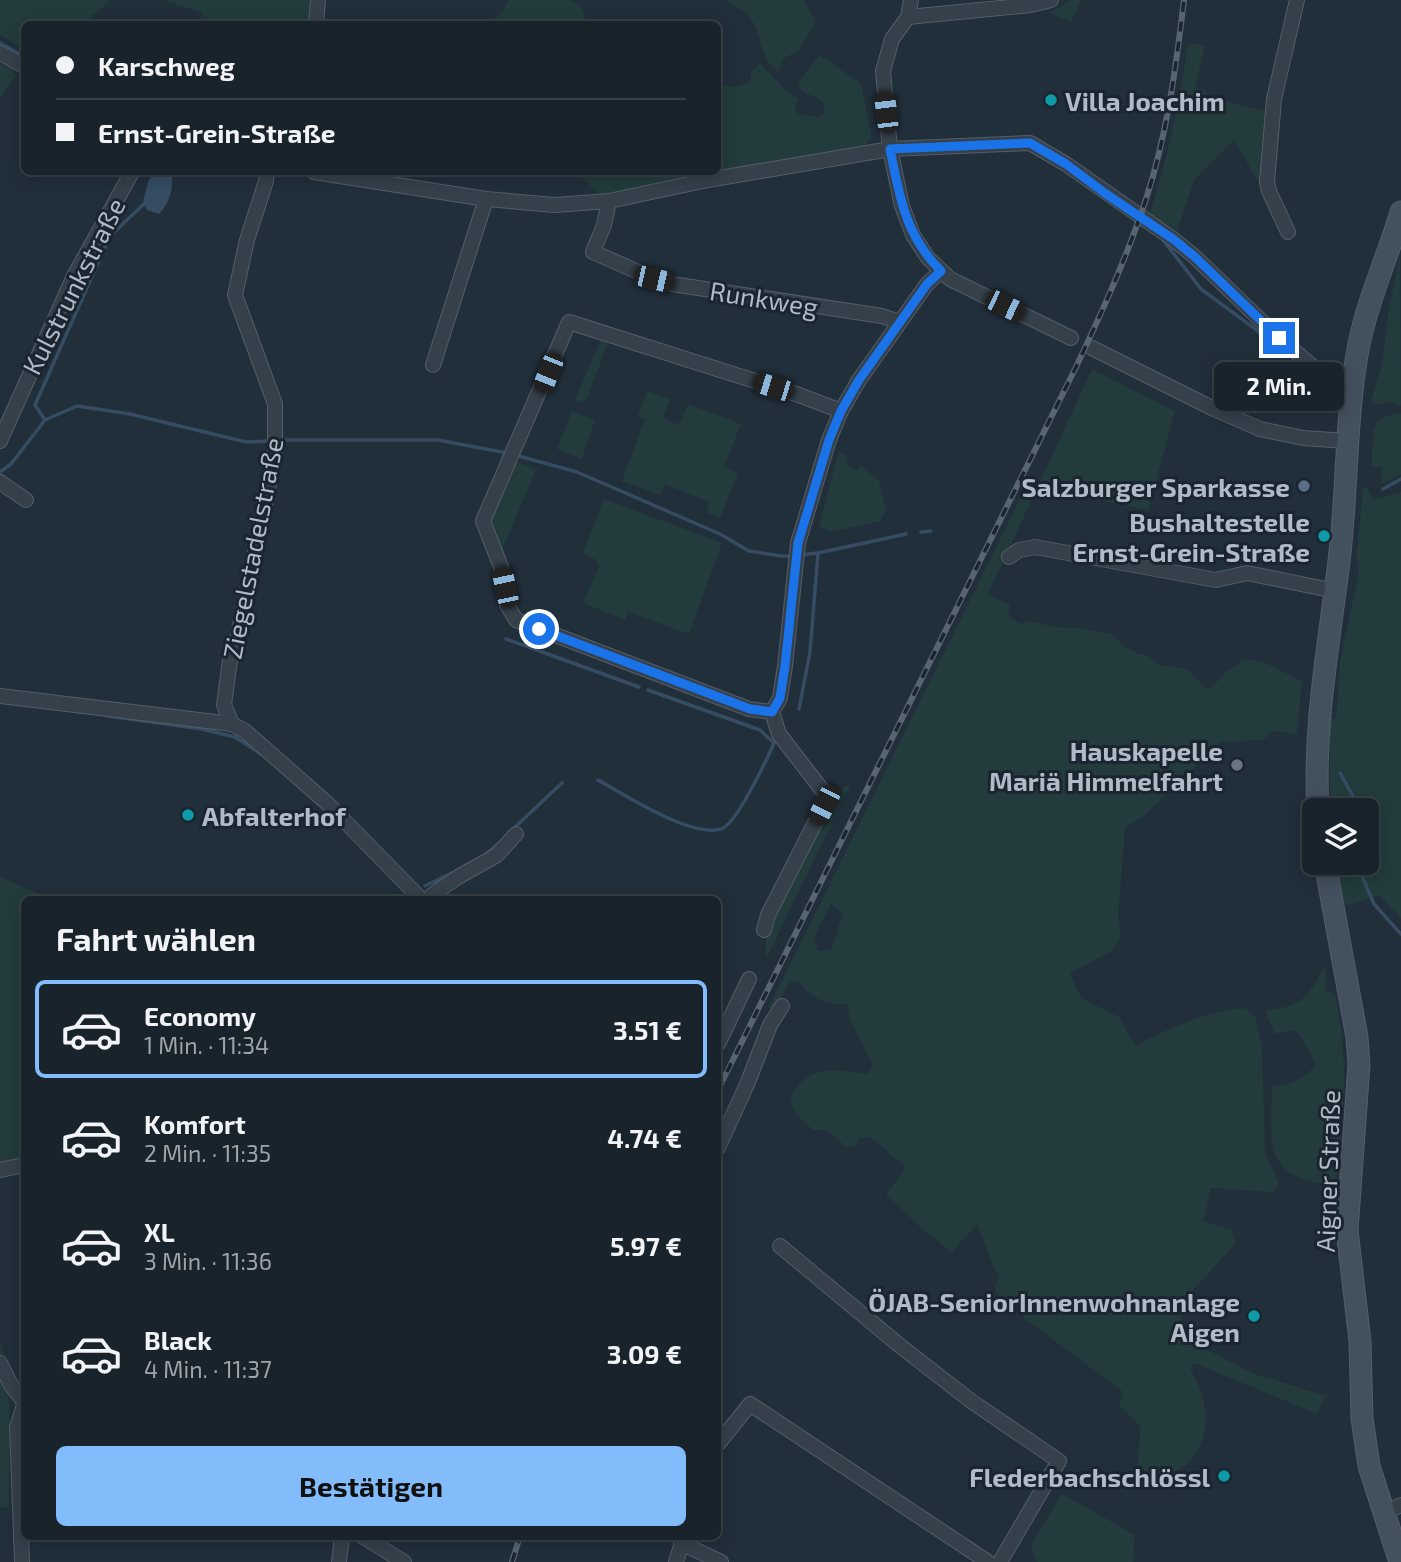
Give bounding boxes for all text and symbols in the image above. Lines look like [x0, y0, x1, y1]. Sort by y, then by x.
text: Karschweg [98, 50, 235, 81]
place label: Villa Joachim [1065, 85, 1225, 116]
car [874, 90, 899, 134]
marker: Villa Joachim [1043, 92, 1059, 108]
text: Ernst-Grein-Straße [98, 117, 335, 148]
street label: Kulstrunkstraße [15, 193, 131, 379]
car [632, 264, 677, 294]
street label: Runkweg [708, 274, 820, 322]
car [982, 287, 1029, 325]
route end [1263, 322, 1295, 354]
car [531, 350, 566, 396]
callout: 2 Min. [1214, 362, 1344, 412]
car [750, 371, 797, 403]
text: 2 Min. [1246, 372, 1312, 400]
street label: Ziegelstadelstraße [215, 435, 289, 661]
place label: Salzburger Sparkasse [1022, 471, 1290, 502]
marker: Salzburger Sparkasse [1296, 478, 1312, 494]
place label: Bushaltestelle Ernst-Grein-Straße [1073, 506, 1310, 567]
marker: Bushaltestelle Ernst-Grein-Straße [1316, 528, 1332, 544]
car [491, 564, 520, 610]
route start [523, 613, 555, 645]
place label: Hauskapelle Mariä Himmelfahrt [989, 735, 1223, 796]
marker: Hauskapelle Mariä Himmelfahrt [1229, 757, 1245, 773]
car [806, 782, 843, 828]
map controls [1302, 798, 1379, 875]
button: layers [1302, 798, 1379, 875]
place label: Abfalterhof [202, 800, 347, 831]
marker: Abfalterhof [180, 807, 196, 823]
text: Fahrt wählen [56, 919, 256, 957]
icon: car [60, 998, 123, 1061]
text: Economy [144, 1000, 256, 1031]
text: 3.51 € [613, 1014, 682, 1045]
text: 1 Min. · 11:34 [144, 1031, 269, 1059]
street label: Aigner Straße [1309, 1089, 1345, 1253]
icon: car [60, 1106, 123, 1169]
text: Komfort [144, 1108, 246, 1139]
text: 4.74 € [607, 1122, 682, 1153]
text: 2 Min. · 11:35 [144, 1139, 271, 1167]
icon: car [60, 1214, 123, 1277]
text: XL [144, 1216, 175, 1247]
text: 5.97 € [610, 1230, 682, 1261]
text: 3 Min. · 11:36 [144, 1247, 272, 1275]
place label: ÖJAB-SeniorInnenwohnanlage Aigen [868, 1286, 1240, 1347]
marker: ÖJAB-SeniorInnenwohnanlage Aigen [1246, 1308, 1262, 1324]
icon: car [60, 1322, 123, 1385]
text: Black [144, 1324, 212, 1355]
text: 3.09 € [607, 1338, 682, 1369]
text: 4 Min. · 11:37 [144, 1355, 272, 1383]
button: Bestätigen [56, 1446, 686, 1526]
place label: Flederbachschlössl [969, 1461, 1210, 1492]
marker: Flederbachschlössl [1216, 1468, 1232, 1484]

